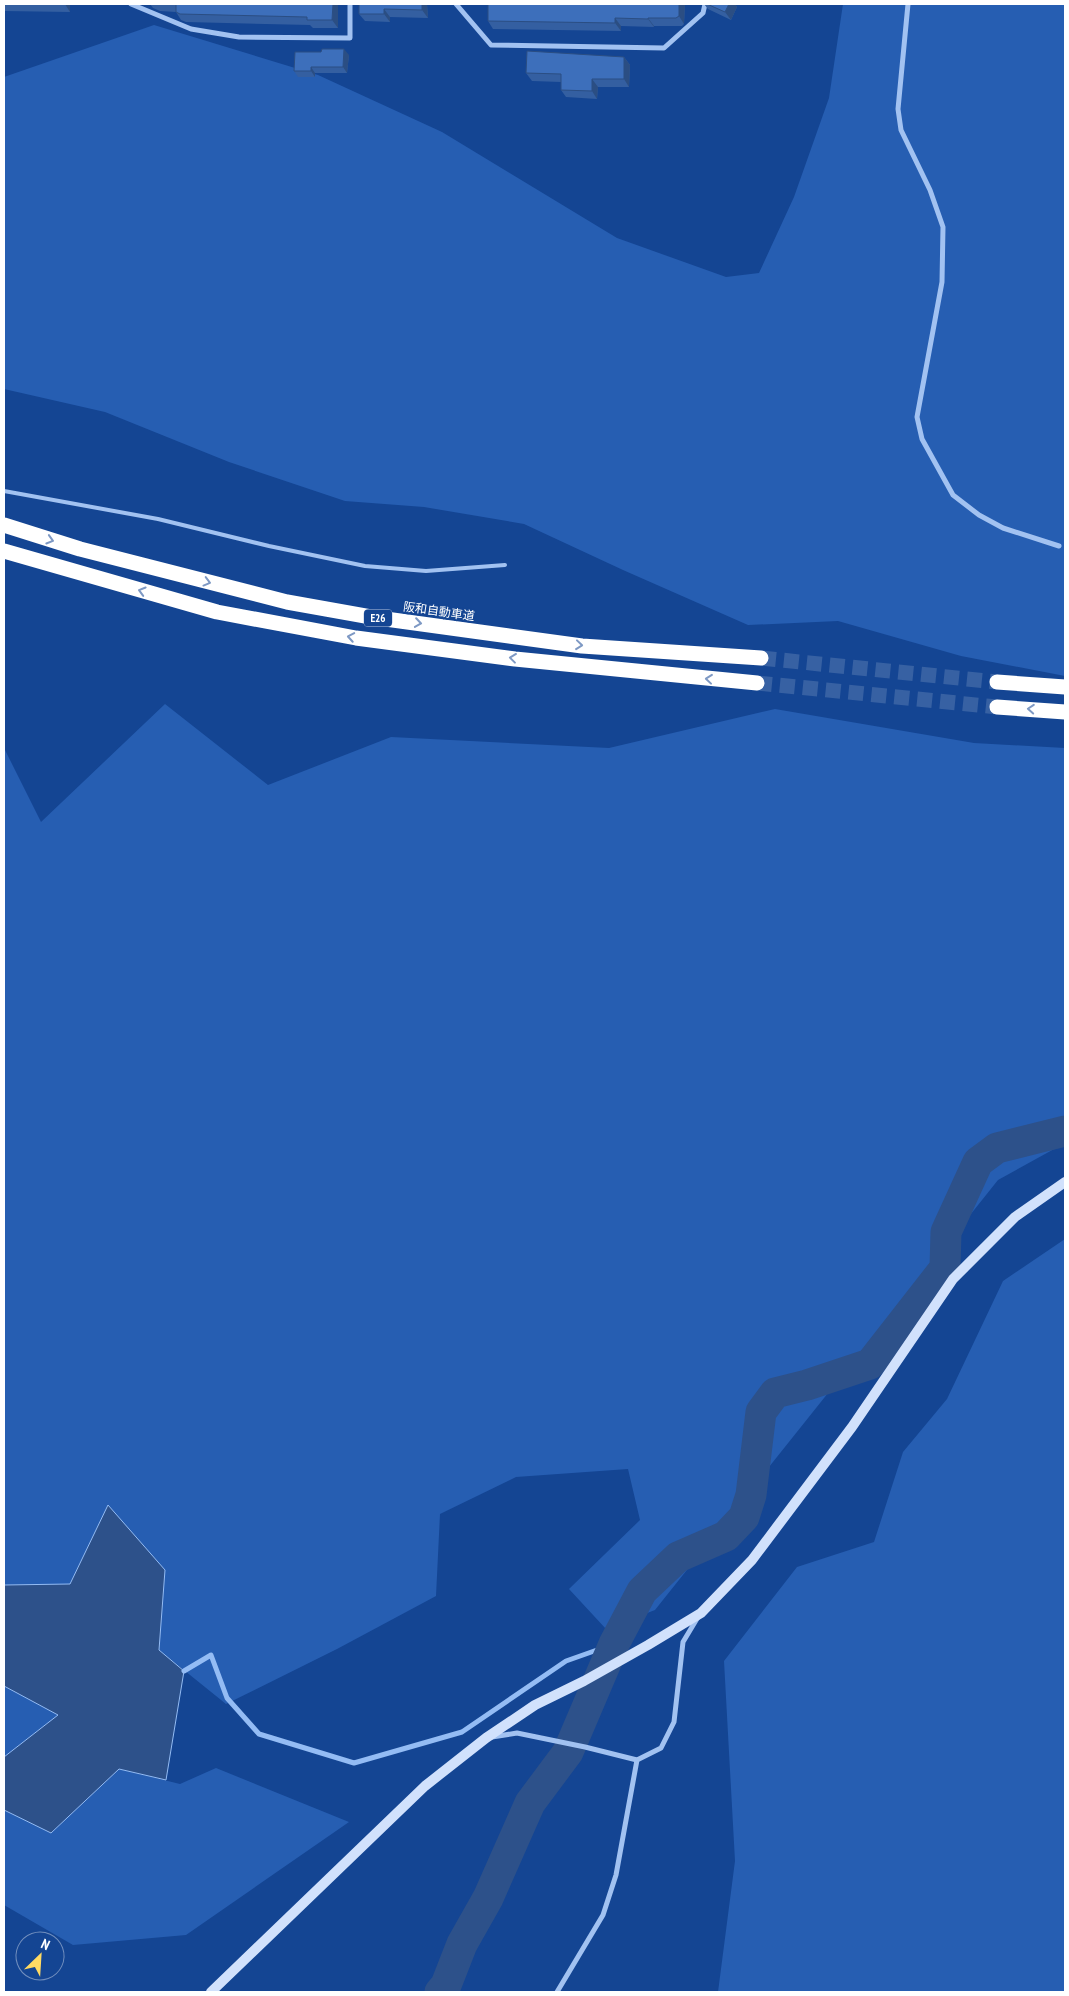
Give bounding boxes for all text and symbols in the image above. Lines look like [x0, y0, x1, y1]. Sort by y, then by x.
one-way arrow [46, 534, 54, 544]
one-way arrow [203, 576, 212, 587]
one-way arrow [138, 586, 146, 596]
street label: 阪和自動車道 [402, 599, 476, 623]
road number: E26 [364, 610, 392, 626]
one-way arrow [414, 617, 422, 628]
one-way arrow [347, 632, 356, 642]
one-way arrow [575, 639, 583, 650]
one-way arrow [508, 653, 516, 664]
one-way arrow [705, 673, 713, 684]
one-way arrow [1027, 704, 1035, 715]
north arrow [15, 1931, 65, 1981]
text: N [38, 1934, 53, 1954]

